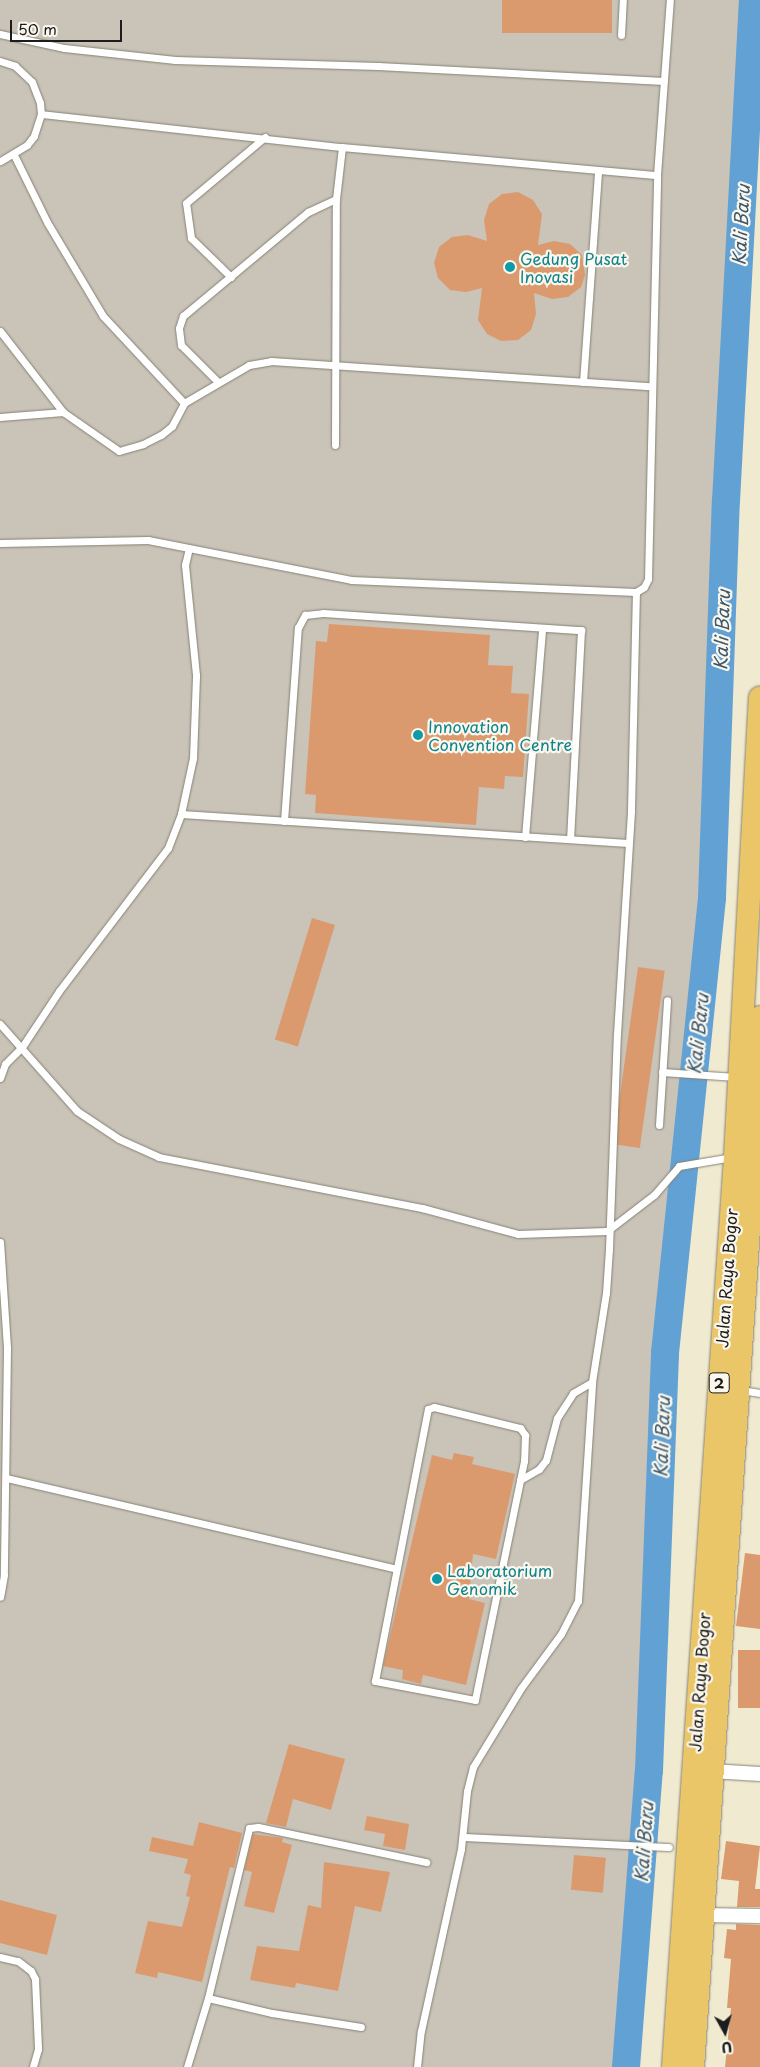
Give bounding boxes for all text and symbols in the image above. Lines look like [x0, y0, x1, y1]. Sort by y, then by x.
scale bar [12, 10, 125, 42]
text: 50 m [18, 17, 57, 40]
water label: Kali Baru [728, 184, 754, 266]
place label: Gedung Pusat Inovasi [520, 248, 627, 286]
marker: Gedung Pusat Inovasi [504, 261, 516, 273]
water label: Kali Baru [710, 589, 734, 671]
place label: Innovation Convention Centre [428, 716, 572, 754]
marker: Innovation Convention Centre [412, 729, 424, 741]
water label: Kali Baru [683, 992, 713, 1076]
street label: Jalan Raya Bogor [712, 1208, 740, 1348]
road number: 2 [708, 1370, 730, 1396]
water label: Kali Baru [650, 1396, 674, 1478]
place label: Laboratorium Genomik [447, 1560, 552, 1598]
marker: Laboratorium Genomik [431, 1573, 443, 1585]
street label: Jalan Raya Bogor [685, 1612, 713, 1752]
water label: Kali Baru [630, 1800, 658, 1884]
north arrow [700, 2007, 750, 2057]
text: U [720, 2036, 733, 2058]

